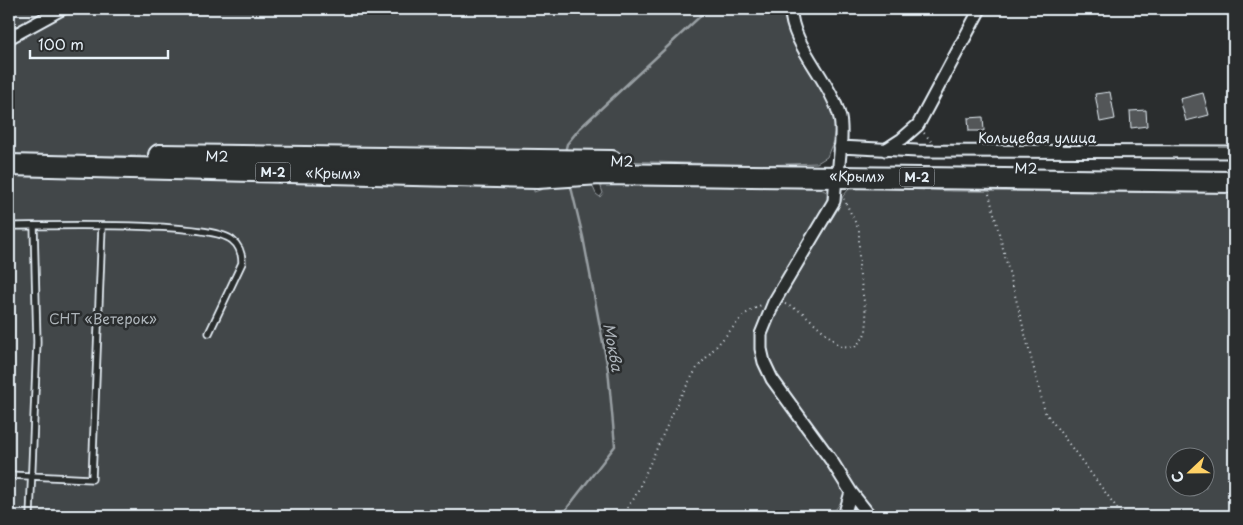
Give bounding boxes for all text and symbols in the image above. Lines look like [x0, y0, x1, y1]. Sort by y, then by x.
scale bar [30, 28, 168, 60]
text: 100 m [38, 32, 84, 55]
street label: Кольцевая улица [978, 127, 1096, 148]
street label: М2 [205, 145, 229, 167]
street label: М2 [610, 150, 634, 172]
street label: М2 [1014, 157, 1038, 179]
road number: М-2 [256, 162, 290, 182]
street label: «Крым» [305, 162, 361, 184]
street label: «Крым» [829, 165, 885, 187]
road number: М-2 [900, 168, 934, 186]
park label: СНТ «Ветерок» [49, 308, 157, 329]
water label: Моква [598, 321, 630, 374]
north arrow [1166, 448, 1216, 498]
text: С [1166, 468, 1189, 486]

